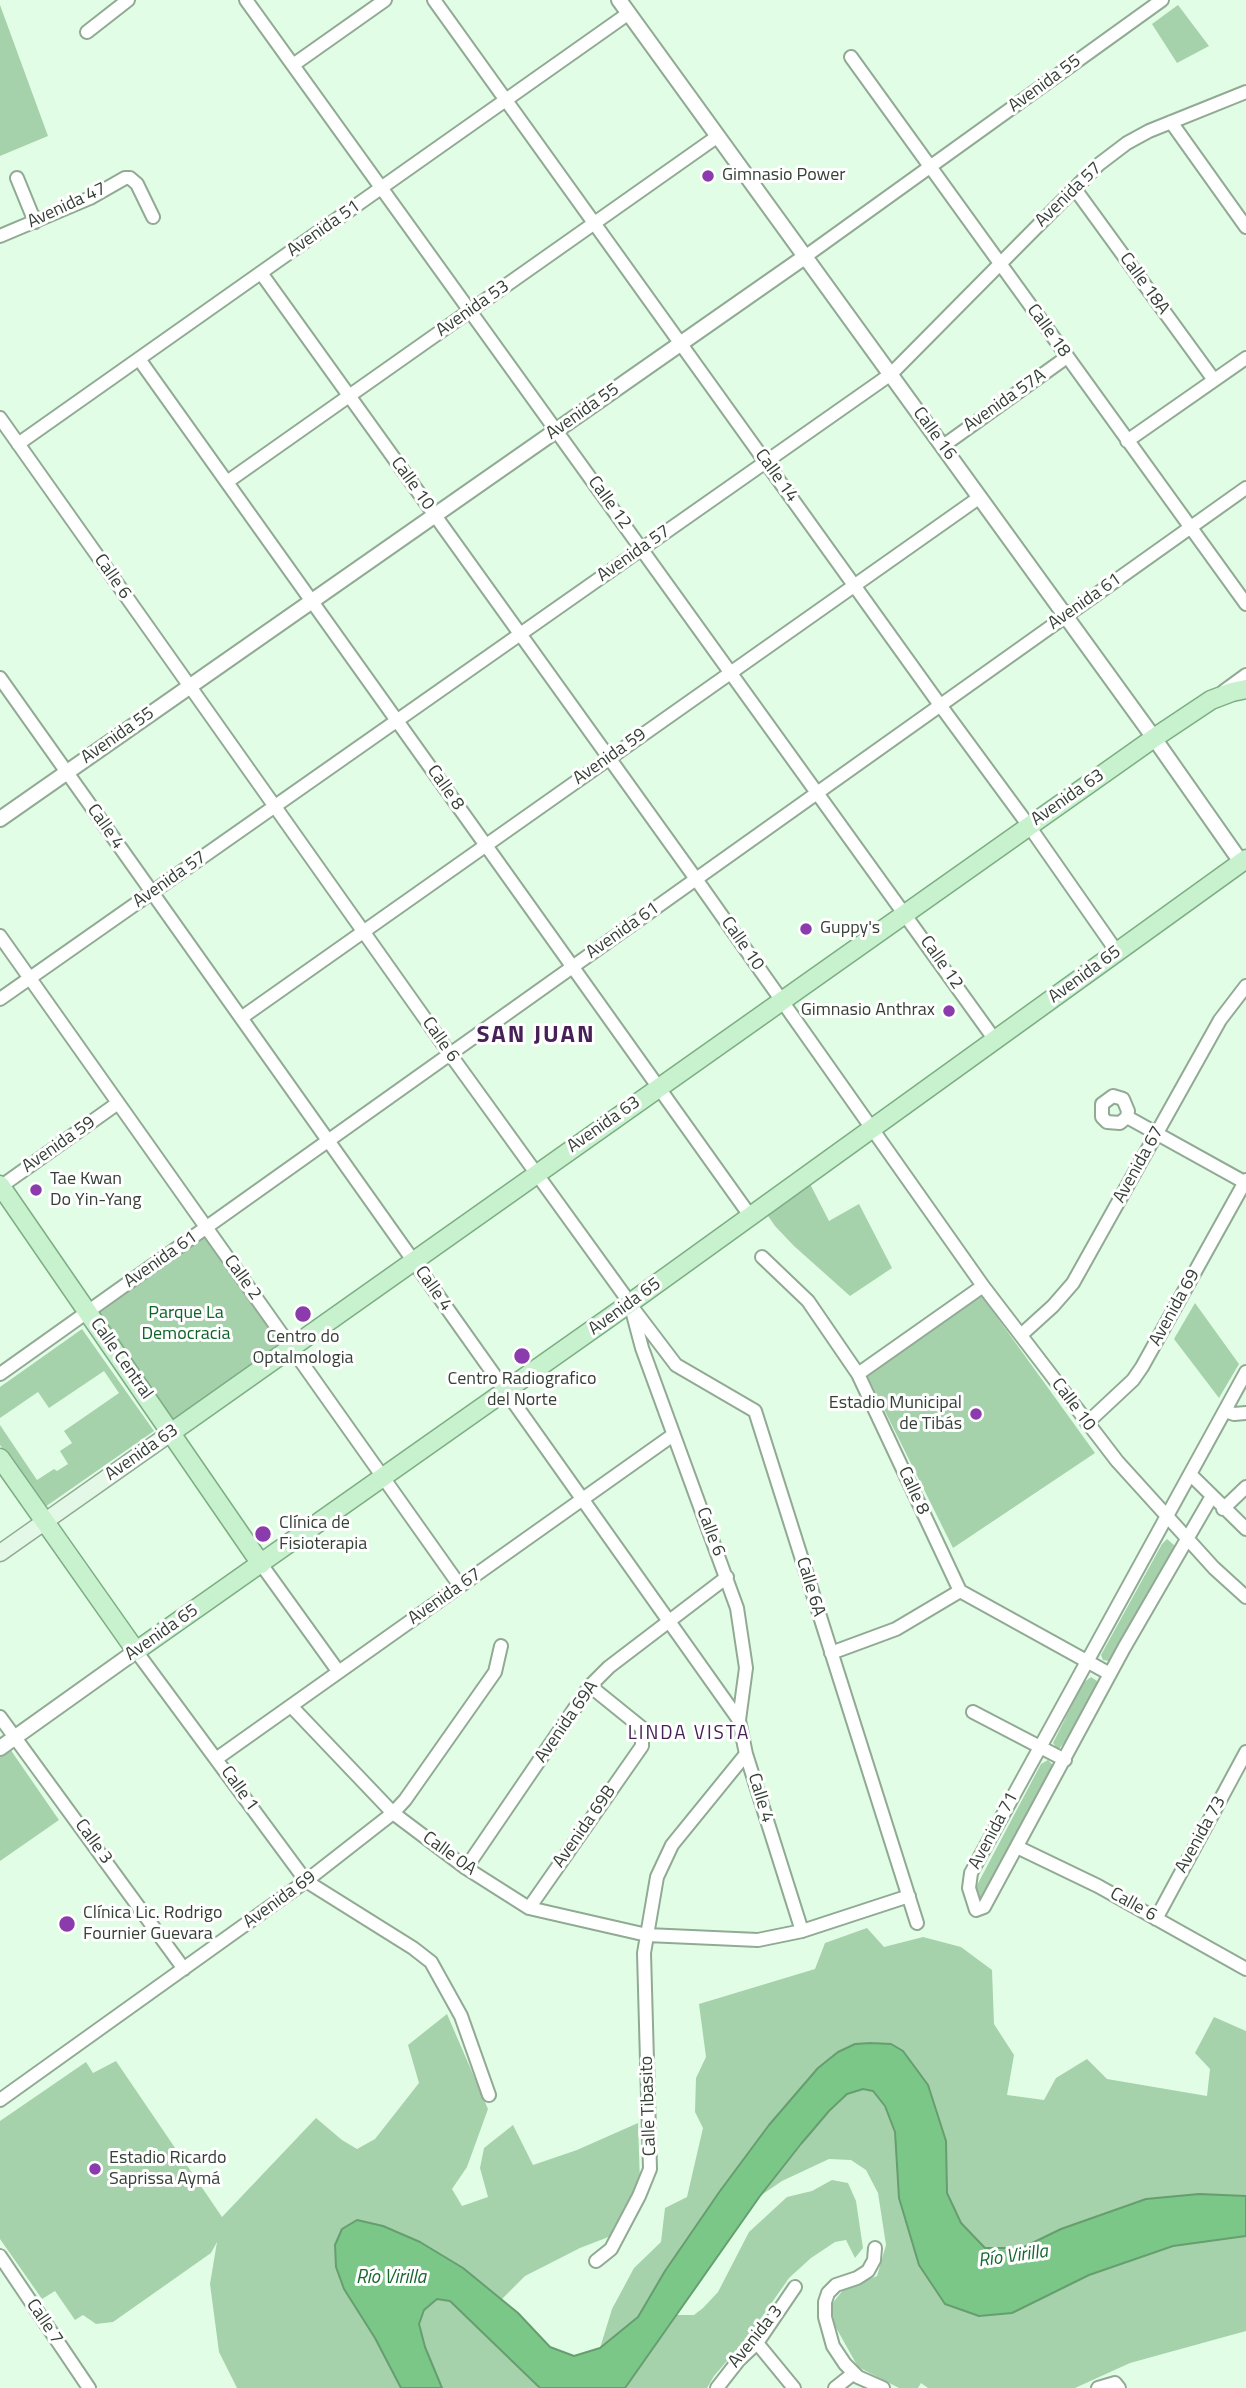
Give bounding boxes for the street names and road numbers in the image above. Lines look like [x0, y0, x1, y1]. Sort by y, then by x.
street label: Avenida 55 [1005, 50, 1085, 118]
street label: Avenida 57 [1031, 158, 1107, 232]
street label: Avenida 47 [24, 178, 110, 234]
street label: Avenida 51 [283, 196, 365, 262]
street label: Calle 18A [1114, 249, 1174, 319]
street label: Avenida 53 [432, 276, 514, 342]
street label: Calle 18 [1022, 300, 1074, 362]
street label: Avenida 57A [960, 365, 1050, 437]
street label: Avenida 55 [542, 379, 624, 445]
street label: Calle 16 [908, 403, 960, 465]
street label: Calle 14 [750, 445, 802, 507]
street label: Calle 10 [386, 453, 438, 515]
street label: Calle 12 [583, 472, 635, 534]
street label: Avenida 57 [593, 521, 675, 587]
street label: Calle 6 [89, 550, 135, 604]
street label: Avenida 61 [1044, 569, 1126, 635]
street label: Avenida 55 [77, 703, 159, 769]
street label: Avenida 59 [569, 724, 651, 790]
street label: Calle 8 [422, 761, 468, 815]
street label: Avenida 63 [1027, 765, 1109, 831]
street label: Calle 4 [82, 800, 128, 854]
street label: Avenida 57 [129, 847, 211, 913]
street label: Avenida 61 [582, 898, 664, 964]
street label: Calle 10 [716, 913, 768, 975]
street label: Calle 12 [915, 932, 967, 994]
street label: Avenida 65 [1045, 941, 1125, 1009]
street label: Calle 6 [417, 1013, 463, 1067]
street label: Avenida 63 [563, 1092, 645, 1158]
street label: Avenida 59 [18, 1112, 100, 1178]
street label: Avenida 67 [1109, 1123, 1169, 1207]
street label: Avenida 61 [120, 1227, 202, 1293]
street label: Calle 2 [218, 1251, 266, 1305]
street label: Calle 4 [410, 1262, 456, 1316]
street label: Avenida 69 [1145, 1266, 1205, 1350]
street label: Avenida 65 [585, 1273, 665, 1341]
street label: Calle Central [85, 1314, 157, 1404]
street label: Calle 10 [1046, 1374, 1100, 1436]
street label: Avenida 63 [101, 1420, 183, 1486]
street label: Calle 8 [893, 1464, 933, 1518]
street label: Calle 6 [691, 1505, 729, 1559]
street label: Calle 6A [791, 1555, 829, 1619]
street label: Avenida 67 [404, 1564, 486, 1630]
street label: Avenida 65 [121, 1600, 203, 1666]
street label: Avenida 69A [531, 1677, 603, 1767]
street label: Calle 1 [215, 1762, 263, 1816]
street label: Calle 4 [742, 1771, 778, 1825]
street label: Avenida 69B [549, 1782, 621, 1872]
street label: Avenida 71 [965, 1789, 1023, 1873]
street label: Avenida 73 [1171, 1793, 1231, 1877]
street label: Calle 3 [69, 1815, 117, 1869]
street label: Calle 0A [418, 1827, 480, 1881]
street label: Avenida 69 [240, 1866, 320, 1934]
street label: Calle 6 [1106, 1883, 1160, 1927]
street label: Calle Tibasito [636, 2056, 662, 2156]
street label: Calle 7 [21, 2295, 67, 2349]
street label: Avenida 3 [724, 2301, 788, 2373]

